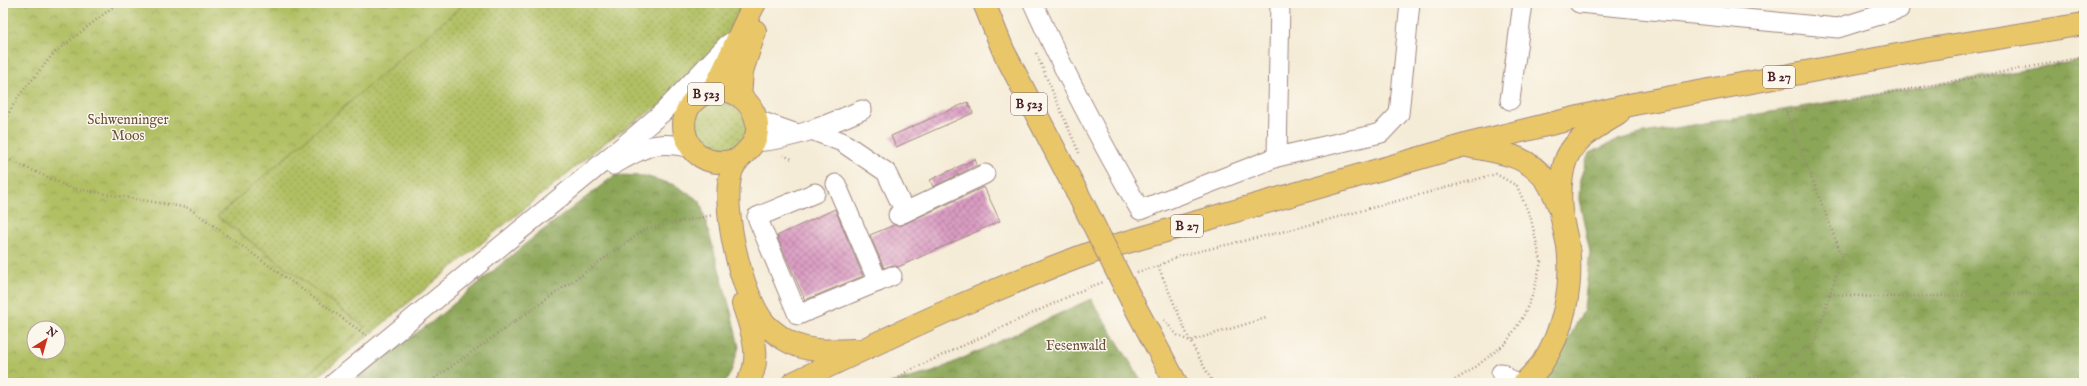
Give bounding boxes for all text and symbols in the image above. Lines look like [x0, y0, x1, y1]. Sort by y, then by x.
road number: B 27 [1763, 66, 1795, 88]
road number: B 523 [688, 83, 724, 105]
road number: B 523 [1011, 93, 1047, 115]
park label: Schwenninger Moos [87, 111, 169, 145]
road number: B 27 [1171, 215, 1203, 237]
north arrow [26, 320, 66, 360]
text: N [43, 324, 60, 342]
park label: Fesenwald [1046, 337, 1107, 355]

